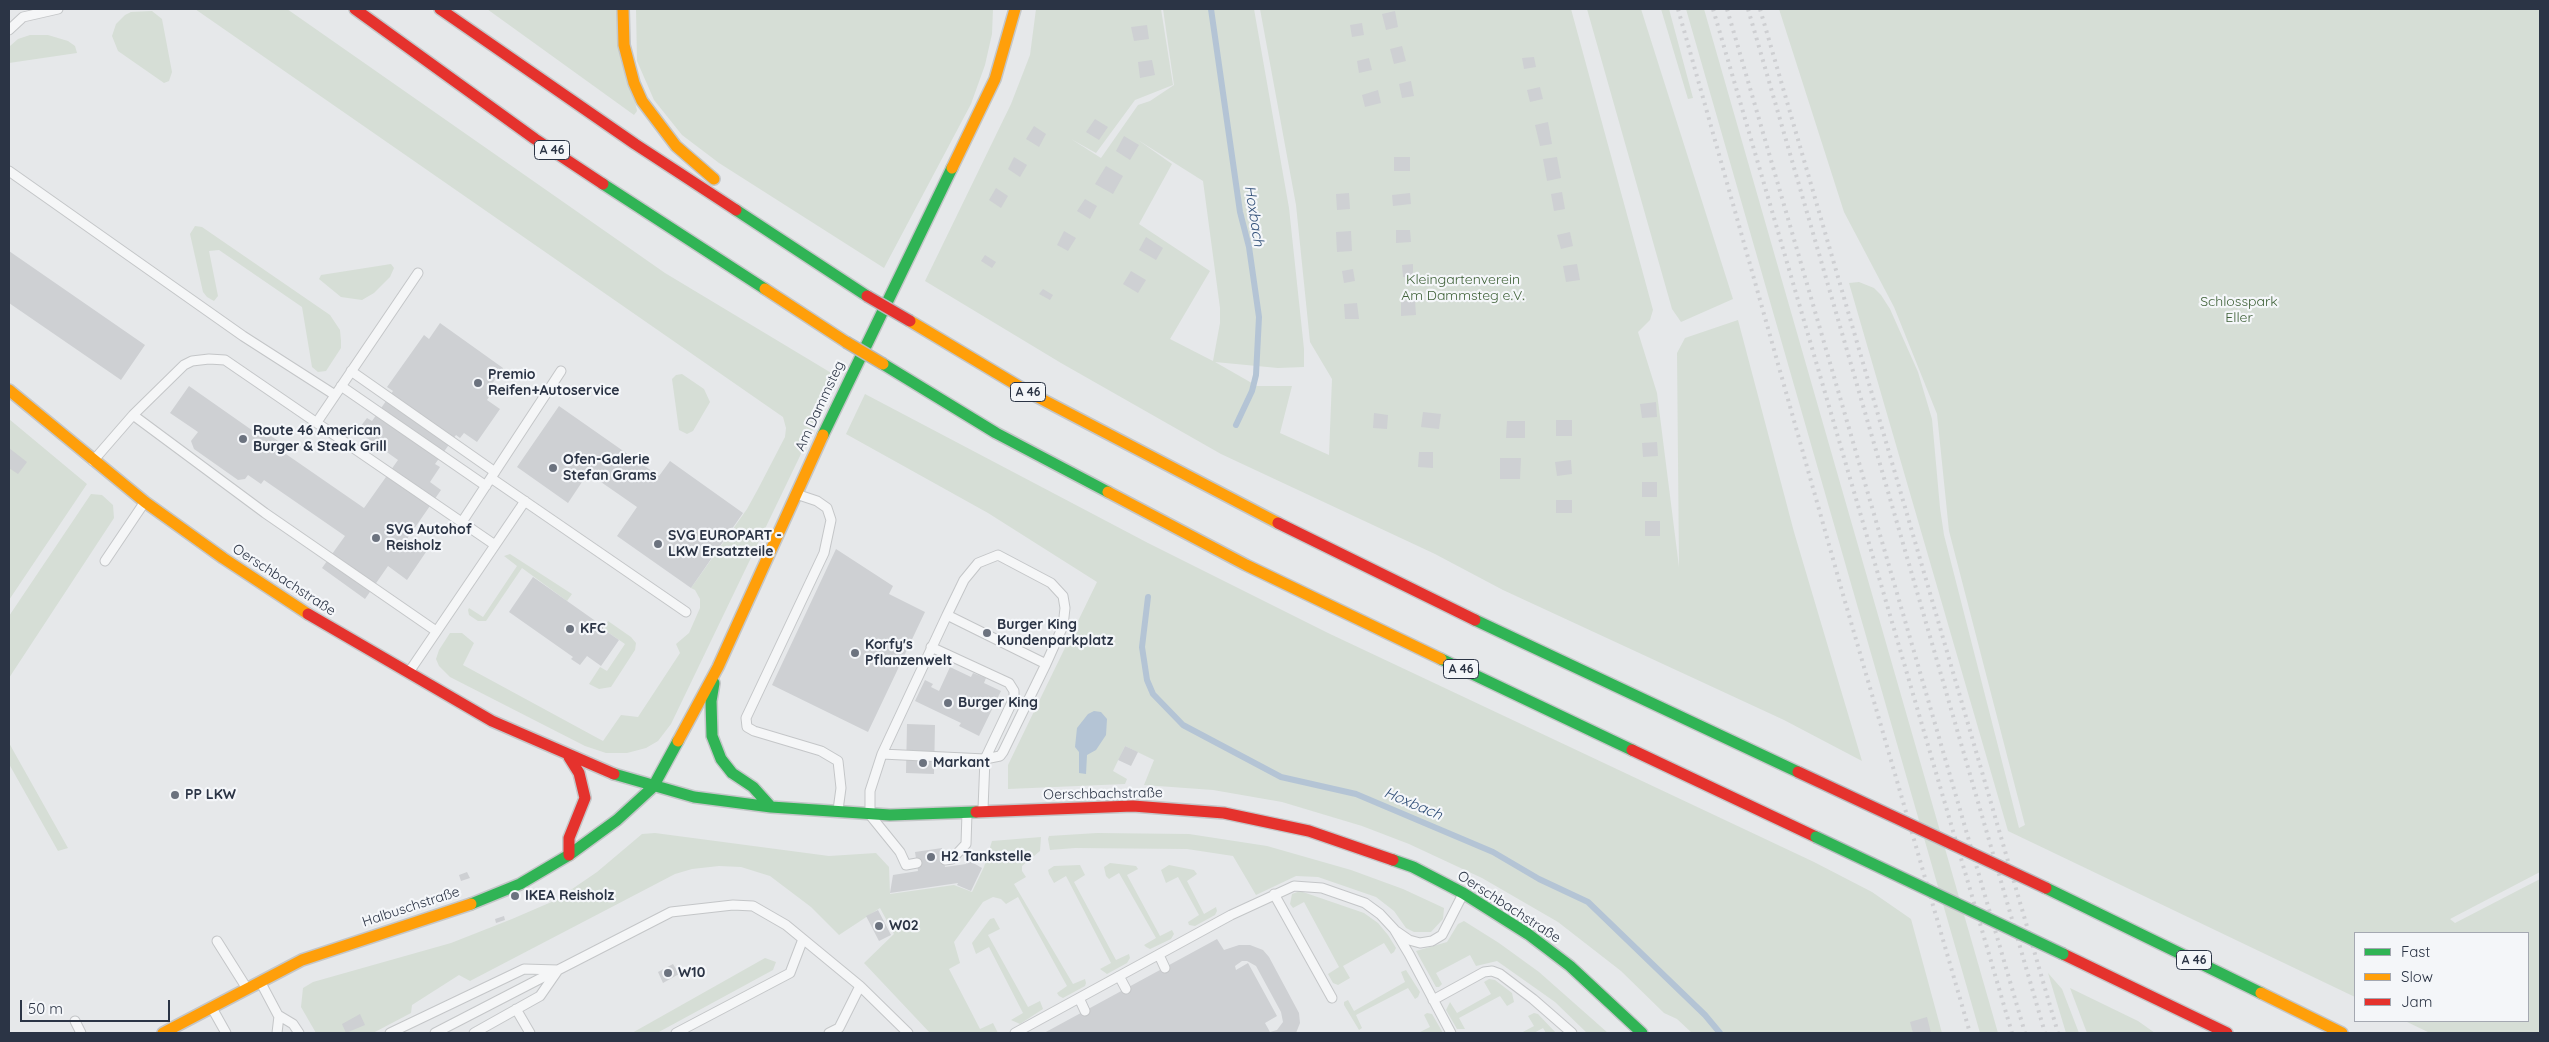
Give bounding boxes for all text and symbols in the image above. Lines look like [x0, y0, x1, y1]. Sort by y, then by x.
road number: A 46 [534, 140, 570, 160]
water label: Hoxbach [1240, 184, 1268, 248]
park label: Kleingartenverein Am Dammsteg e.V. [1401, 272, 1525, 304]
park label: Schlosspark Eller [2200, 294, 2278, 326]
street label: Am Dammsteg [792, 358, 848, 454]
place label: Premio Reifen+Autoservice [488, 367, 619, 400]
marker: Premio Reifen+Autoservice [472, 377, 484, 389]
road number: A 46 [1010, 382, 1046, 402]
place label: Route 46 American Burger & Steak Grill [253, 423, 387, 456]
marker: Route 46 American Burger & Steak Grill [237, 433, 249, 445]
place label: Ofen-Galerie Stefan Grams [563, 452, 657, 484]
marker: Ofen-Galerie Stefan Grams [547, 462, 559, 474]
place label: SVG Autohof Reisholz [386, 522, 472, 554]
place label: SVG EUROPART - LKW Ersatzteile [668, 528, 782, 560]
marker: SVG Autohof Reisholz [370, 532, 382, 544]
marker: SVG EUROPART - LKW Ersatzteile [652, 538, 664, 550]
street label: Oerschbachstraße [229, 540, 339, 620]
place label: Burger King Kundenparkplatz [997, 617, 1113, 650]
place label: KFC [580, 621, 606, 637]
marker: KFC [564, 623, 576, 635]
marker: Burger King Kundenparkplatz [981, 627, 993, 639]
place label: Korfy's Pflanzenwelt [865, 637, 952, 670]
marker: Korfy's Pflanzenwelt [849, 647, 861, 659]
road number: A 46 [1444, 660, 1478, 679]
place label: Burger King [958, 695, 1038, 711]
marker: Burger King [942, 697, 954, 709]
place label: Markant [933, 755, 990, 771]
marker: Markant [917, 757, 929, 769]
water label: Hoxbach [1381, 784, 1445, 824]
street label: Oerschbachstraße [1043, 785, 1163, 803]
place label: PP LKW [185, 787, 236, 803]
marker: PP LKW [169, 789, 181, 801]
place label: H2 Tankstelle [941, 849, 1032, 865]
marker: H2 Tankstelle [925, 851, 937, 863]
street label: Oerschbachstraße [1454, 867, 1564, 947]
street label: Halbuschstraße [360, 883, 462, 931]
place label: IKEA Reisholz [525, 888, 614, 904]
marker: IKEA Reisholz [509, 890, 521, 902]
place label: W02 [889, 918, 919, 934]
marker: W02 [873, 920, 885, 932]
legend [2354, 932, 2529, 1022]
text: Fast [2401, 942, 2430, 961]
road number: A 46 [2176, 950, 2212, 970]
place label: W10 [678, 965, 705, 981]
marker: W10 [662, 967, 674, 979]
text: Slow [2401, 967, 2433, 986]
scale bar [22, 990, 172, 1022]
text: Jam [2401, 992, 2432, 1011]
text: 50 m [28, 999, 63, 1018]

